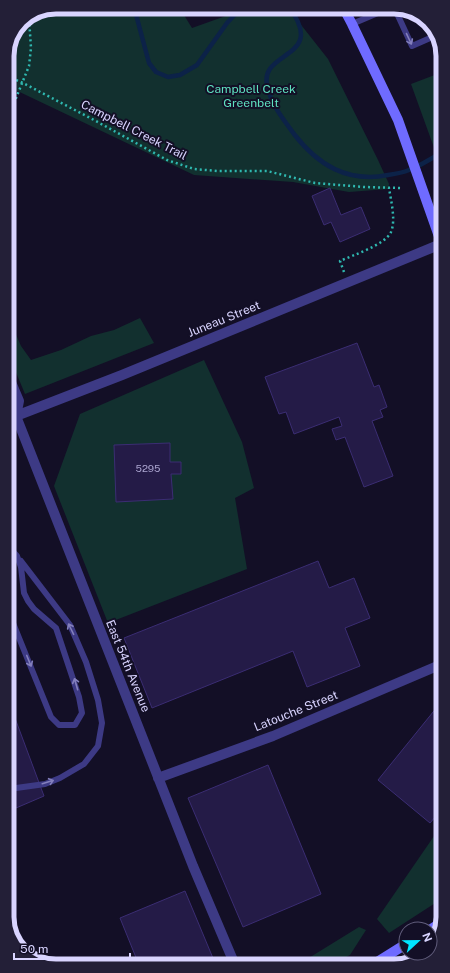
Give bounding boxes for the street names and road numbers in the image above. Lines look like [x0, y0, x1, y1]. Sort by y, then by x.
street label: Campbell Creek Trail [79, 97, 190, 163]
street label: Juneau Street [186, 298, 263, 340]
street label: East 54th Avenue [103, 618, 153, 714]
street label: Latouche Street [252, 688, 340, 734]

